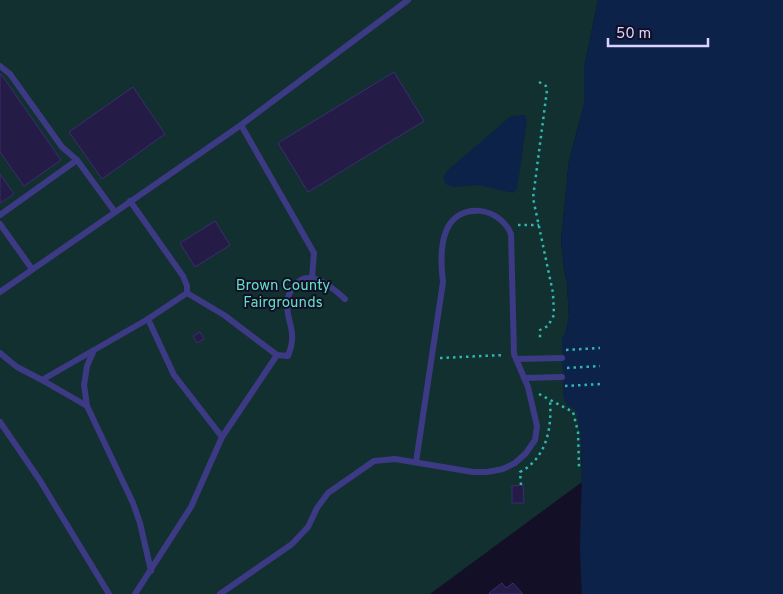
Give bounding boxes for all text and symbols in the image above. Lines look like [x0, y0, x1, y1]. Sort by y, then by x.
scale bar [608, 15, 708, 47]
text: 50 m [616, 25, 651, 44]
park label: Brown County Fairgrounds [236, 277, 330, 313]

